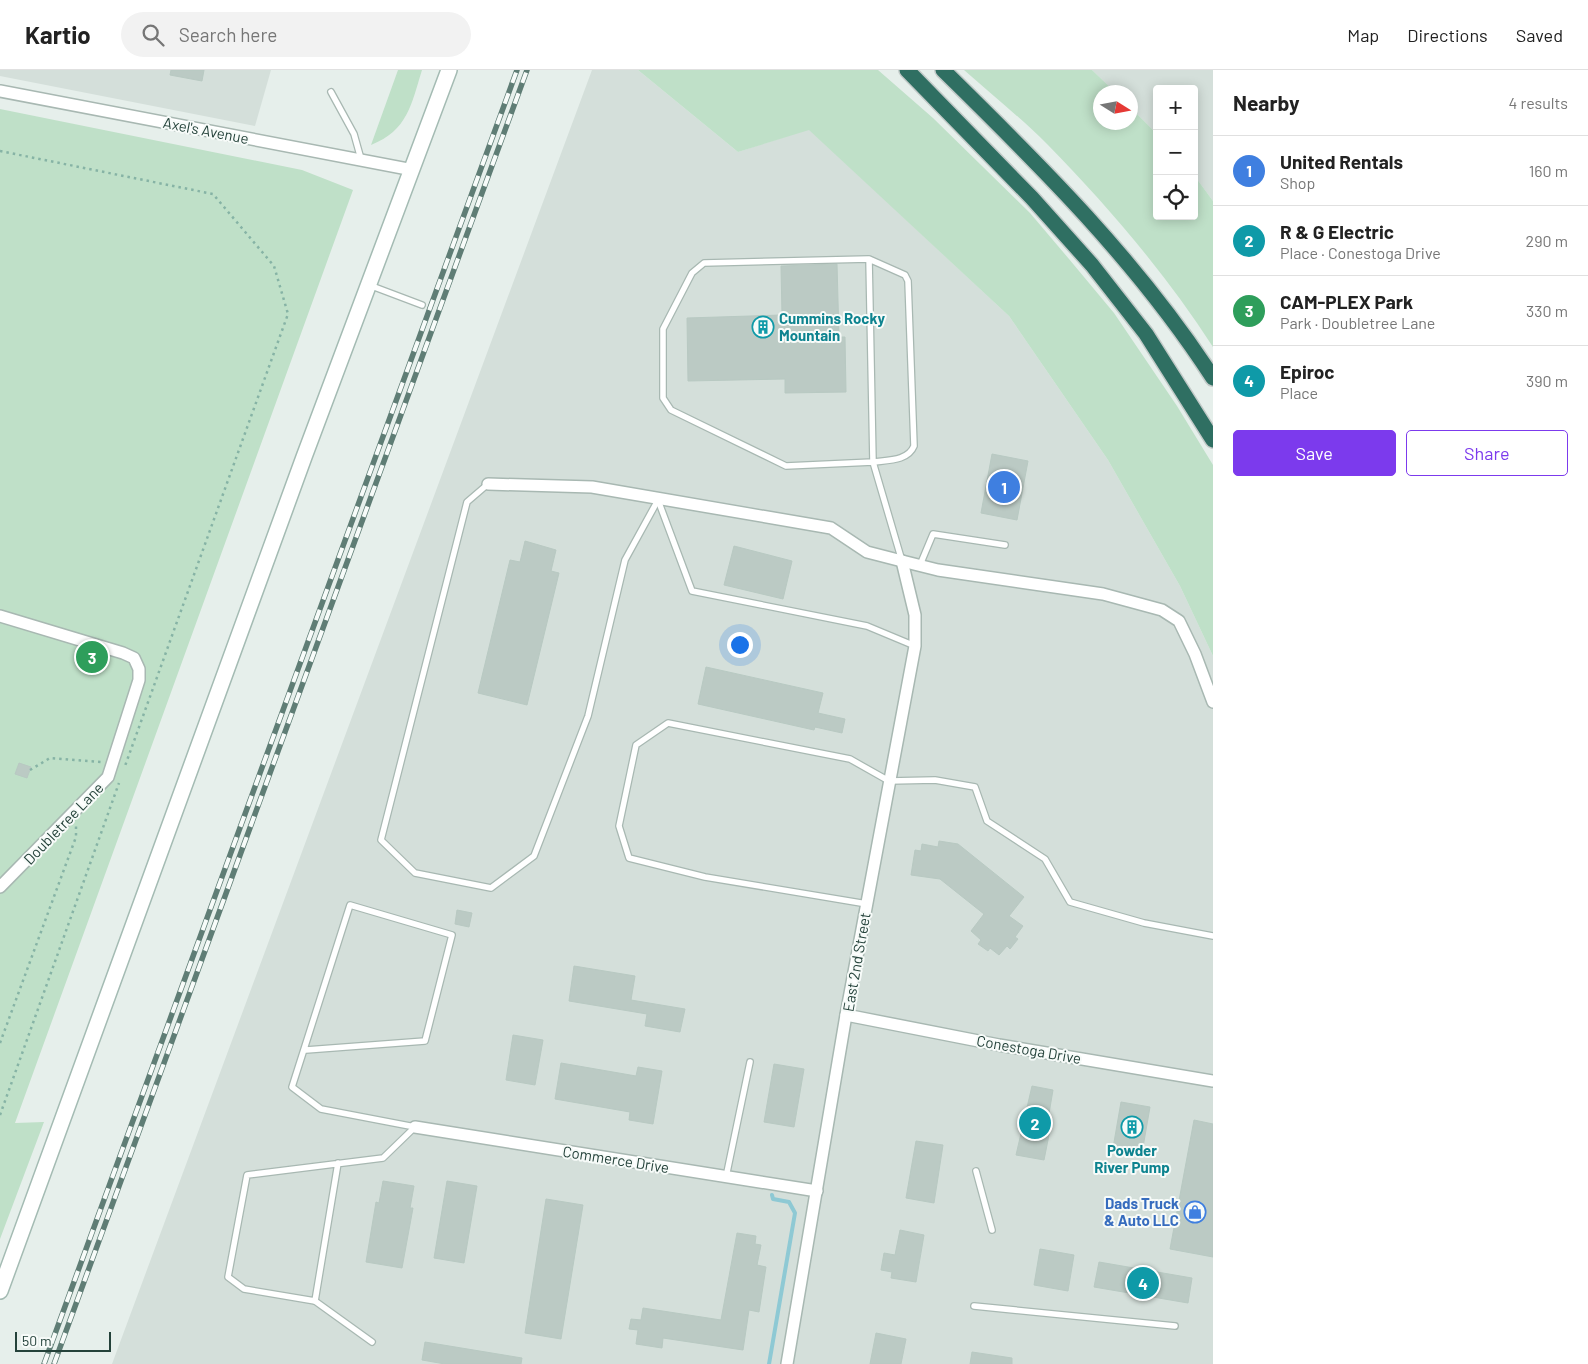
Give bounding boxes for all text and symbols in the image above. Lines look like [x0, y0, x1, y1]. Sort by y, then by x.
search box [121, 12, 471, 57]
text: Kartio [25, 20, 91, 49]
icon: search [139, 21, 167, 49]
text: Search here [179, 23, 277, 46]
text: Map [1347, 24, 1379, 46]
text: Directions [1407, 24, 1488, 46]
text: Saved [1516, 24, 1563, 46]
north arrow [1093, 85, 1138, 130]
map controls [1153, 85, 1198, 220]
button: + [1153, 85, 1198, 130]
text: Nearby [1233, 90, 1299, 115]
text: 4 results [1508, 93, 1568, 112]
street label: Axel's Avenue [162, 113, 250, 147]
button: − [1153, 130, 1198, 175]
text: United Rentals [1280, 150, 1403, 173]
text: 1 [1246, 161, 1252, 180]
text: 160 m [1529, 161, 1568, 180]
text: Shop [1280, 173, 1315, 192]
button: locate [1153, 175, 1198, 220]
text: R & G Electric [1280, 220, 1394, 243]
text: 2 [1245, 231, 1253, 250]
text: 290 m [1526, 231, 1568, 250]
text: Place · Conestoga Drive [1280, 243, 1441, 262]
text: CAM-PLEX Park [1280, 290, 1413, 313]
text: 3 [1245, 301, 1253, 320]
text: 330 m [1526, 301, 1568, 320]
place label: Cummins Rocky Mountain [779, 309, 885, 344]
text: Park · Doubletree Lane [1280, 313, 1435, 332]
building icon: Cummins Rocky Mountain [751, 315, 775, 339]
text: Epiroc [1280, 360, 1335, 383]
text: 4 [1244, 371, 1254, 390]
text: 390 m [1526, 371, 1568, 390]
text: Place [1280, 383, 1318, 402]
button: Save [1233, 430, 1396, 476]
button: Share [1406, 430, 1568, 476]
pin: 1 [988, 468, 1020, 506]
your location [727, 632, 753, 658]
pin: 3 [76, 638, 108, 676]
street label: Doubletree Lane [19, 778, 107, 868]
street label: East 2nd Street [838, 911, 874, 1013]
street label: Conestoga Drive [975, 1031, 1083, 1067]
pin: 2 [1019, 1104, 1051, 1142]
building icon: Powder River Pump [1120, 1115, 1144, 1139]
place label: Powder River Pump [1094, 1141, 1170, 1176]
street label: Commerce Drive [561, 1142, 671, 1176]
place label: Dads Truck & Auto LLC [1104, 1194, 1179, 1229]
shop icon: Dads Truck & Auto LLC [1183, 1200, 1207, 1224]
pin: 4 [1127, 1264, 1159, 1302]
scale bar [15, 1329, 111, 1352]
text: 50 m [22, 1332, 51, 1349]

